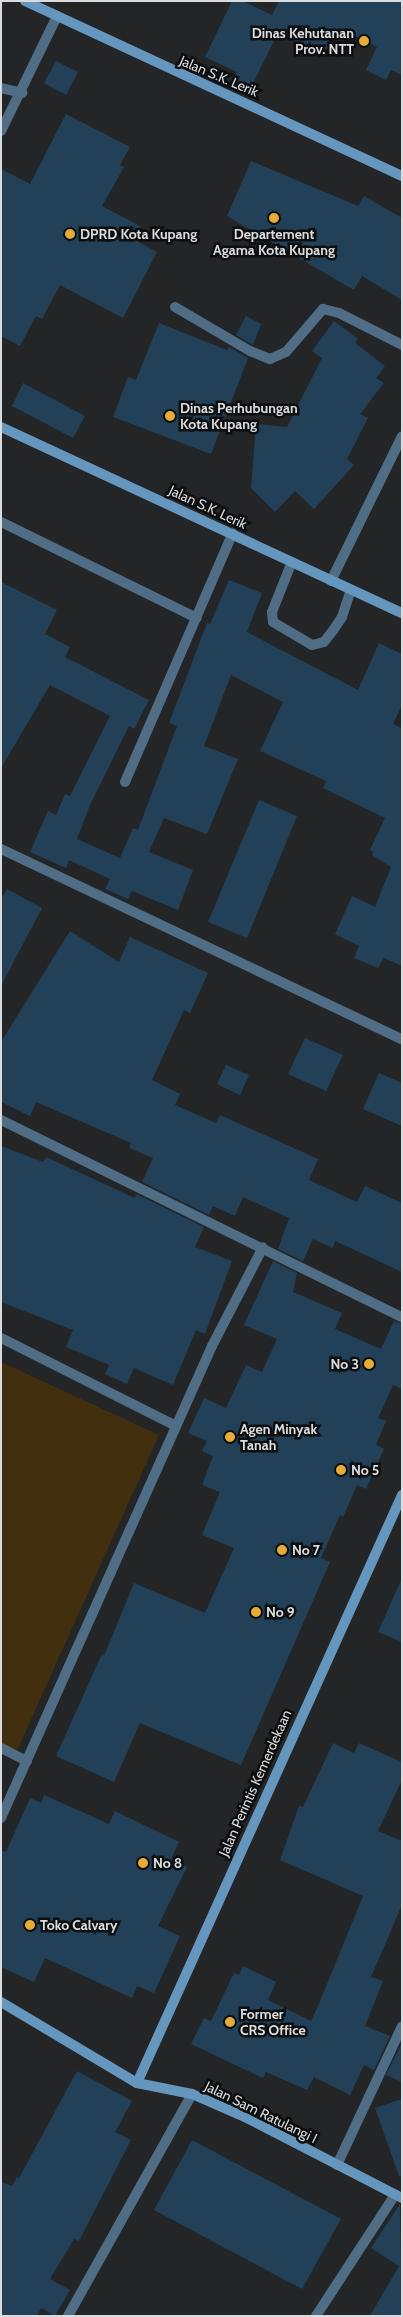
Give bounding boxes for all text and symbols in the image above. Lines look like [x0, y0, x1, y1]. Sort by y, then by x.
place label: Dinas Kehutanan Prov. NTT [252, 25, 354, 58]
marker: Dinas Kehutanan Prov. NTT [358, 35, 370, 47]
street label: Jalan S.K. Lerik [177, 52, 261, 100]
marker: Departement Agama Kota Kupang [268, 212, 280, 224]
place label: DPRD Kota Kupang [80, 226, 197, 242]
place label: Departement Agama Kota Kupang [213, 226, 335, 258]
marker: DPRD Kota Kupang [64, 228, 76, 240]
place label: Dinas Perhubungan Kota Kupang [180, 400, 298, 432]
marker: Dinas Perhubungan Kota Kupang [164, 410, 176, 422]
street label: Jalan S.K. Lerik [166, 482, 250, 532]
place label: No 3 [331, 1356, 359, 1372]
marker: No 3 [363, 1358, 375, 1370]
place label: Agen Minyak Tanah [240, 1421, 317, 1454]
marker: Agen Minyak Tanah [224, 1431, 236, 1443]
place label: No 5 [351, 1462, 379, 1478]
marker: No 5 [335, 1464, 347, 1476]
place label: No 7 [292, 1542, 320, 1558]
marker: No 7 [276, 1544, 288, 1556]
place label: No 9 [266, 1604, 295, 1620]
marker: No 9 [250, 1606, 262, 1618]
street label: Jalan Perintis Kemerdekaan [215, 1707, 295, 1859]
place label: No 8 [153, 1855, 182, 1871]
marker: No 8 [137, 1857, 149, 1869]
place label: Toko Calvary [40, 1917, 117, 1933]
marker: Toko Calvary [24, 1919, 36, 1931]
place label: Former CRS Office [240, 2006, 306, 2038]
marker: Former CRS Office [224, 2016, 236, 2028]
street label: Jalan Sam Ratulangi I [202, 2077, 320, 2147]

